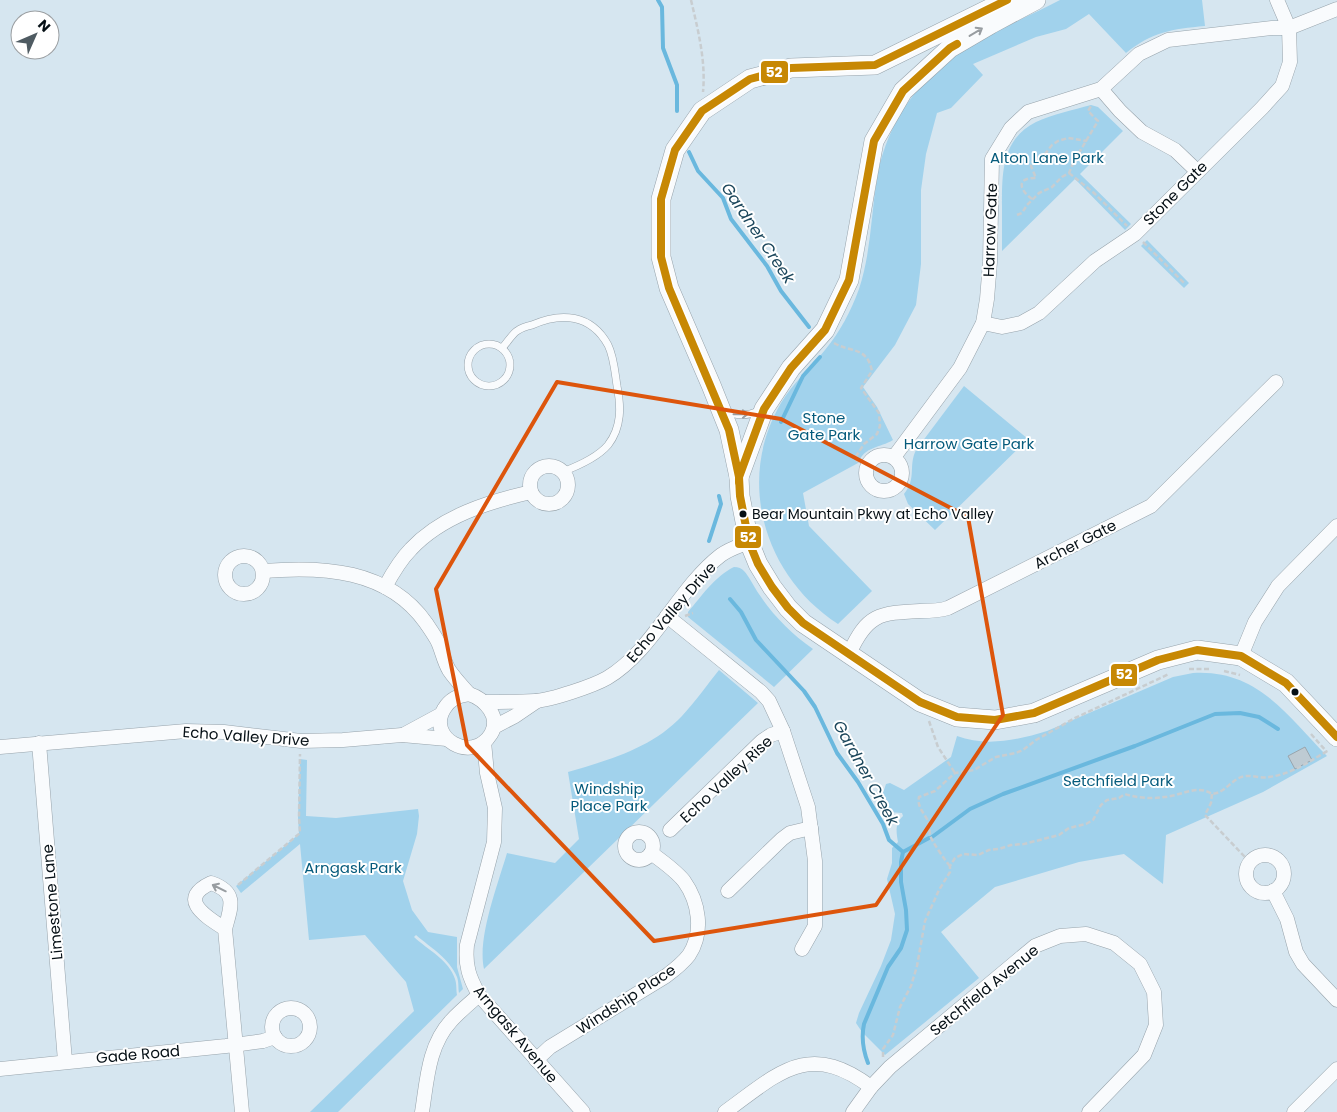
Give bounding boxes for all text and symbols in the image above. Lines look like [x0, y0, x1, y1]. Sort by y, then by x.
north arrow [10, 10, 60, 60]
text: N [33, 15, 55, 37]
one-way arrow [969, 27, 983, 37]
line badge: 52 [760, 60, 789, 84]
text: 52 [765, 62, 783, 82]
park label: Alton Lane Park [990, 147, 1104, 168]
street label: Stone Gate [1138, 156, 1212, 230]
water label: Gardner Creek [716, 178, 801, 289]
street label: Harrow Gate [978, 183, 1002, 277]
park label: Stone Gate Park [788, 407, 861, 445]
one-way arrow [733, 409, 749, 419]
park label: Harrow Gate Park [904, 433, 1034, 454]
place label: Bear Mountain Pkwy at Echo Valley [752, 504, 994, 524]
marker: Bear Mountain Pkwy at Echo Valley [738, 509, 748, 519]
street label: Archer Gate [1030, 514, 1120, 574]
line badge: 52 [734, 525, 762, 549]
text: 52 [739, 527, 757, 547]
street label: Echo Valley Drive [621, 557, 721, 667]
line badge: 52 [1110, 663, 1138, 687]
text: 52 [1115, 664, 1133, 684]
unlabelled marker [1290, 687, 1300, 697]
water label: Gardner Creek [827, 716, 905, 831]
street label: Echo Valley Drive [182, 721, 310, 751]
street label: Echo Valley Rise [675, 731, 777, 827]
park label: Setchfield Park [1063, 770, 1173, 791]
park label: Windship Place Park [570, 778, 648, 816]
street label: Limestone Lane [36, 843, 68, 961]
park label: Arngask Park [304, 857, 402, 878]
one-way arrow [212, 882, 227, 892]
street label: Setchfield Avenue [925, 940, 1043, 1040]
street label: Windship Place [572, 959, 680, 1039]
street label: Arngask Avenue [469, 981, 563, 1087]
street label: Gade Road [95, 1040, 181, 1068]

